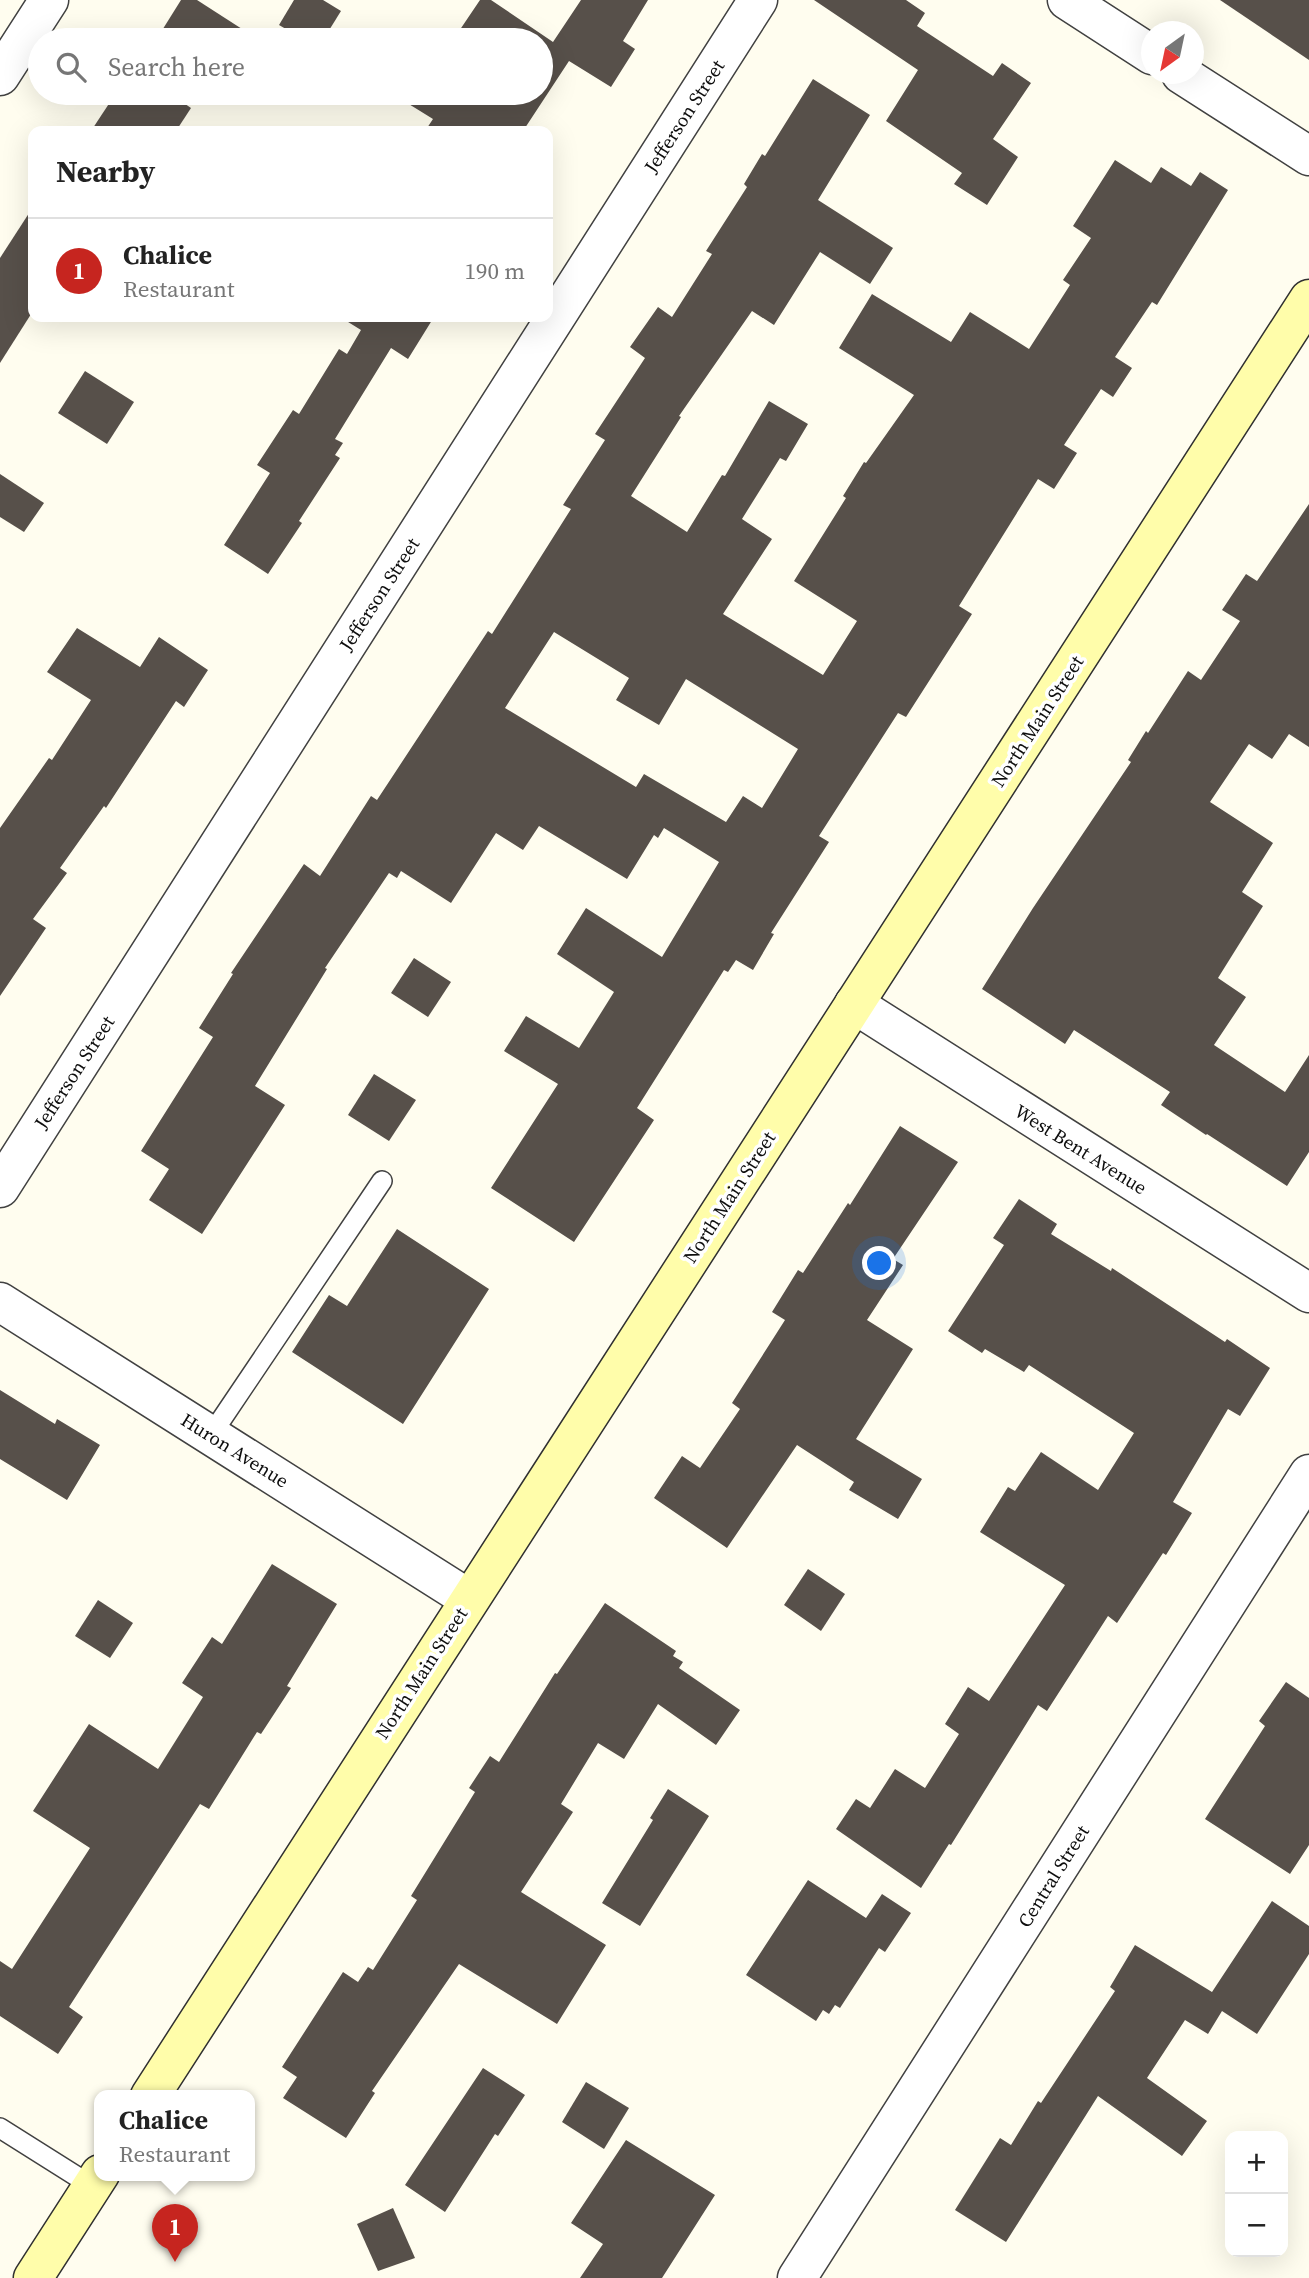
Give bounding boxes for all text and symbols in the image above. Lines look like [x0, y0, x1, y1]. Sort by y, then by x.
north arrow [1141, 21, 1204, 84]
search box [28, 28, 553, 105]
icon: search [52, 48, 90, 86]
text: Search here [108, 49, 245, 85]
street label: Jefferson Street [637, 54, 731, 178]
text: Nearby [56, 151, 155, 192]
text: Chalice [123, 237, 212, 273]
text: 1 [73, 255, 85, 287]
text: 190 m [464, 255, 525, 287]
text: Restaurant [123, 273, 234, 305]
street label: Jefferson Street [332, 532, 426, 656]
street label: North Main Street [985, 650, 1090, 792]
street label: Jefferson Street [27, 1010, 121, 1134]
street label: West Bent Avenue [1010, 1098, 1152, 1200]
street label: North Main Street [677, 1126, 782, 1268]
your location [862, 1246, 896, 1280]
street label: Huron Avenue [176, 1407, 294, 1493]
street label: North Main Street [369, 1602, 474, 1744]
street label: Central Street [1011, 1819, 1095, 1932]
popup [94, 2090, 255, 2181]
text: Chalice [119, 2102, 208, 2138]
map controls [1225, 2131, 1288, 2257]
button: + [1225, 2131, 1288, 2194]
text: Restaurant [119, 2138, 230, 2170]
button: − [1225, 2194, 1288, 2257]
pin: 1 [152, 2204, 198, 2262]

